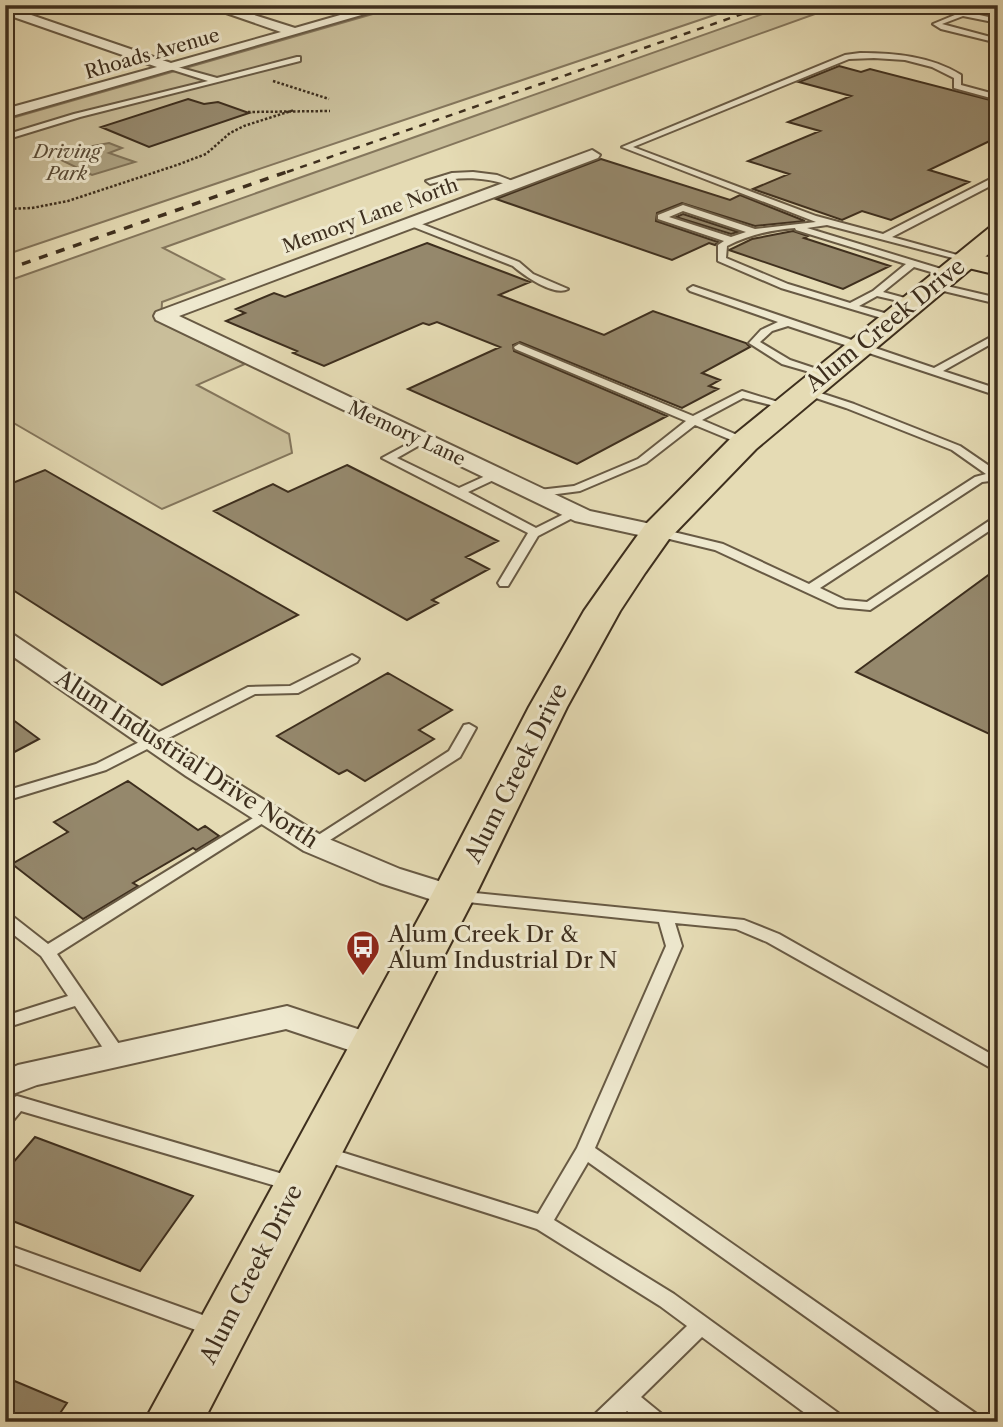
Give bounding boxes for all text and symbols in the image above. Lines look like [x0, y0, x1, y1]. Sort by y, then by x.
street label: Rhoads Avenue [82, 23, 222, 84]
park label: Driving Park [31, 140, 103, 185]
street label: Memory Lane North [279, 173, 461, 258]
street label: Alum Creek Drive [799, 252, 970, 399]
street label: Memory Lane [344, 396, 469, 471]
street label: Alum Industrial Drive North [50, 663, 323, 854]
street label: Alum Creek Drive [458, 679, 573, 868]
place label: Alum Creek Dr & Alum Industrial Dr N [387, 920, 618, 974]
bus stop icon: Alum Creek Dr & Alum Industrial Dr N [344, 928, 382, 977]
street label: Alum Creek Drive [193, 1180, 308, 1369]

